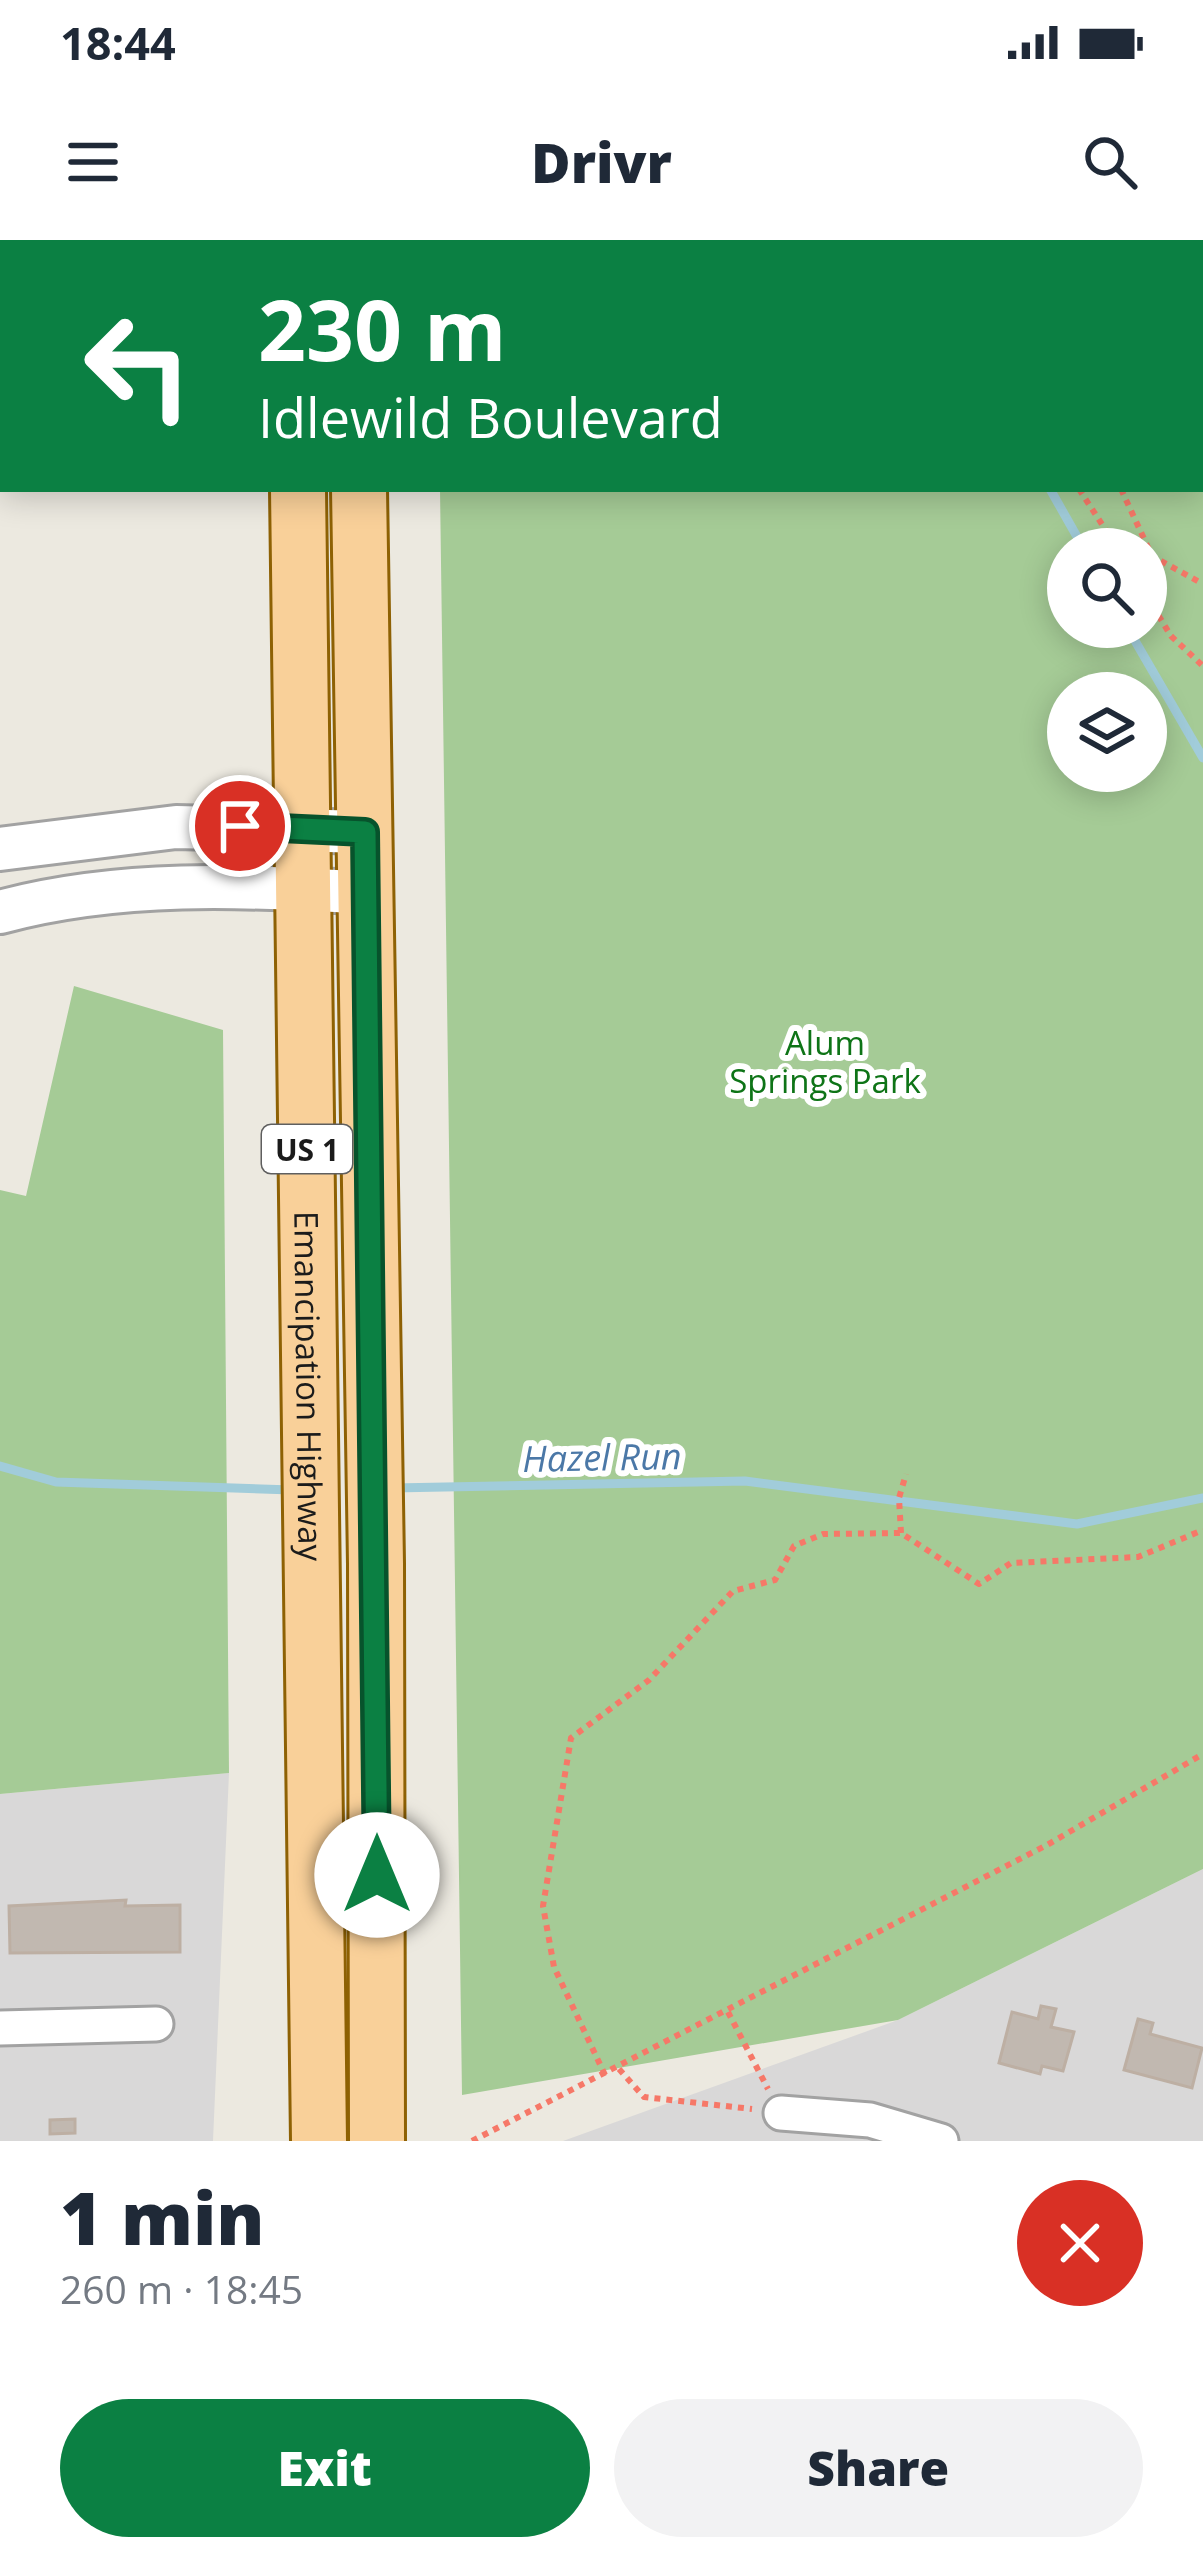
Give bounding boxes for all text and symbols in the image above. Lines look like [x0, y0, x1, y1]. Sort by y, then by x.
text: 18:44 [60, 12, 176, 73]
text: Drivr [531, 125, 672, 199]
icon: menu [60, 129, 126, 195]
icon: search [1077, 129, 1143, 195]
text: 230 m [258, 271, 506, 386]
icon: left [60, 288, 216, 444]
text: Idlewild Boulevard [258, 380, 723, 454]
map controls [1047, 528, 1167, 792]
button: search [1047, 528, 1167, 648]
button: layers [1047, 672, 1167, 792]
pin [189, 775, 291, 877]
icon: arrive [207, 793, 273, 859]
park label: Alum Springs Park [729, 1020, 921, 1103]
road number: US 1 [262, 1125, 352, 1173]
street label: Emancipation Highway [285, 1210, 334, 1562]
water label: Hazel Run [522, 1431, 682, 1483]
position arrow [314, 1812, 440, 1938]
text: 1 min [60, 2168, 265, 2266]
button: close [1017, 2180, 1143, 2306]
text: 260 m · 18:45 [60, 2262, 303, 2315]
button: Exit [60, 2399, 590, 2537]
button: Share [614, 2399, 1143, 2537]

